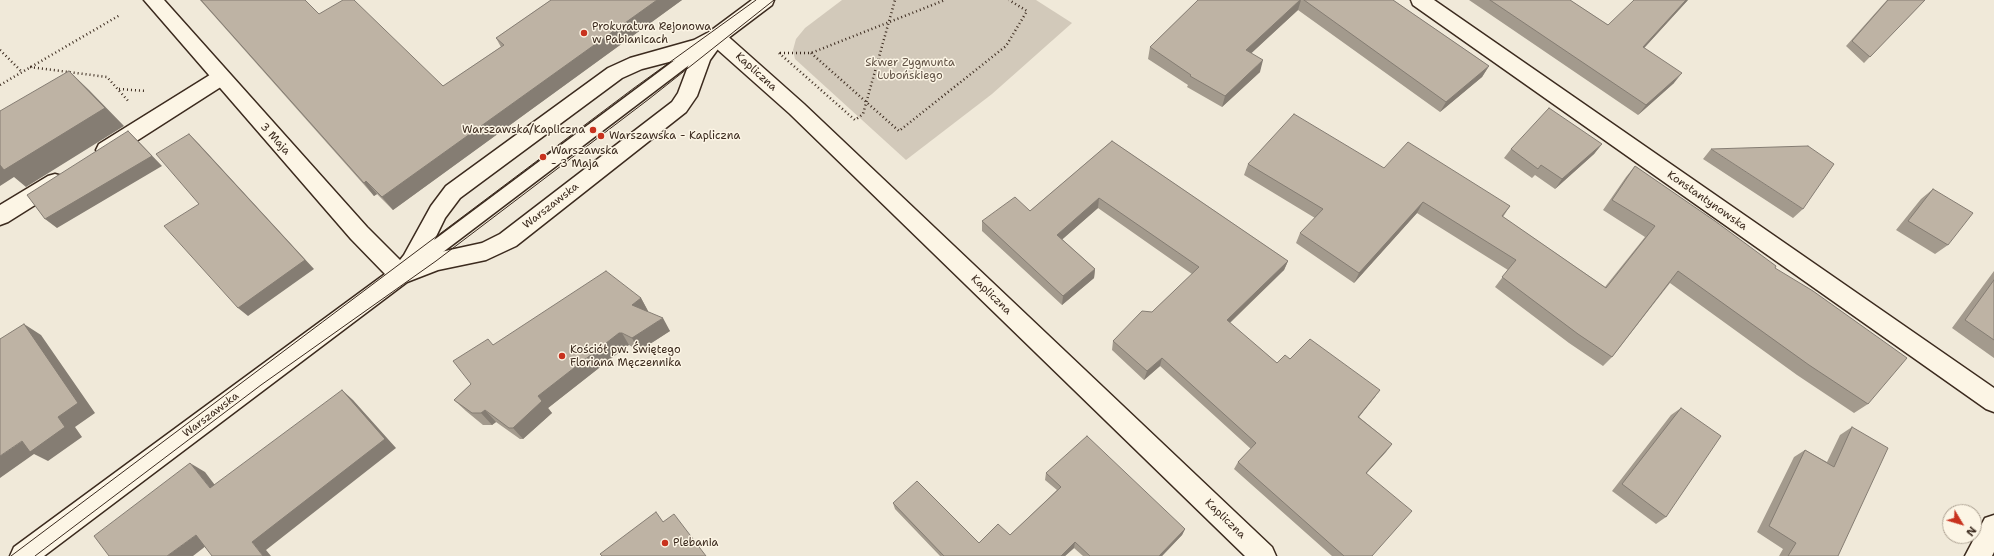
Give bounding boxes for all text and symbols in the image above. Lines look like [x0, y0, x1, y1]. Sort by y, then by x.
place label: Prokuratura Rejonowa w Pabianicach [592, 20, 711, 46]
marker: Prokuratura Rejonowa w Pabianicach [579, 28, 589, 38]
street label: Kapliczna [733, 50, 779, 94]
park label: Skwer Zygmunta Lubońskiego [865, 56, 955, 82]
street label: 3 Maja [257, 120, 293, 158]
place label: Warszawska/Kapliczna [462, 123, 585, 137]
marker: Warszawska/Kapliczna [588, 125, 598, 135]
place label: Warszawska - Kapliczna [609, 129, 740, 143]
marker: Warszawska - Kapliczna [596, 131, 606, 141]
place label: Warszawska - 3 Maja [551, 144, 618, 170]
marker: Warszawska - 3 Maja [538, 152, 548, 162]
street label: Konstantynowska [1664, 168, 1750, 234]
street label: Warszawska [520, 180, 582, 232]
street label: Kapliczna [968, 272, 1014, 318]
place label: Kościół pw. Świętego Floriana Męczennika [570, 343, 681, 369]
marker: Kościół pw. Świętego Floriana Męczennika [557, 351, 567, 361]
street label: Warszawska [180, 390, 242, 440]
street label: Kapliczna [1202, 496, 1248, 542]
north arrow [1942, 504, 1982, 544]
text: N [1962, 523, 1980, 539]
place label: Plebania [673, 536, 718, 550]
marker: Plebania [660, 538, 670, 548]

